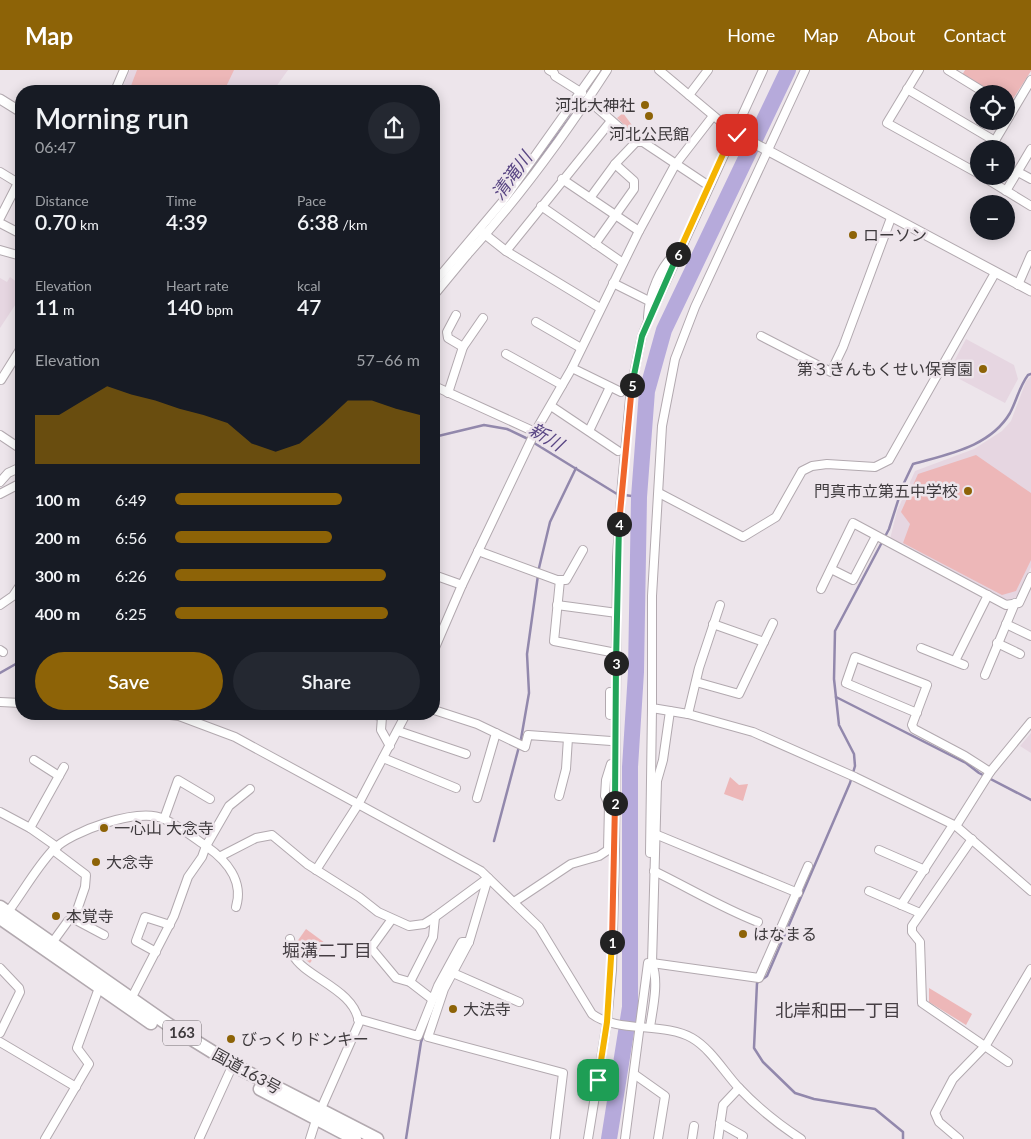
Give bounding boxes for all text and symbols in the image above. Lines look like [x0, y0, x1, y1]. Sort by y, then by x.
text: Map [25, 21, 73, 50]
text: Home [727, 24, 775, 46]
text: Map [803, 24, 839, 46]
text: About [867, 24, 916, 46]
text: Contact [944, 24, 1006, 46]
map controls [970, 85, 1015, 240]
button: locate [970, 85, 1015, 130]
place label: 河北大神社 [555, 95, 635, 114]
marker: 河北大神社 [639, 99, 651, 111]
text: Morning run [35, 101, 189, 135]
button: share [368, 102, 420, 154]
marker: 河北公民館 [643, 110, 655, 122]
pin [716, 114, 758, 156]
icon: check [723, 121, 751, 149]
place label: 河北公民館 [609, 124, 689, 143]
text: 06:47 [35, 137, 76, 156]
button: + [970, 140, 1015, 185]
water label: 清滝川 [486, 145, 537, 204]
text: Distance [35, 192, 89, 209]
text: Time [166, 192, 197, 209]
text: Pace [297, 192, 326, 209]
button: − [970, 195, 1015, 240]
text: 0.70 [35, 209, 77, 234]
text: 4:39 [166, 209, 208, 234]
text: 6:38 [297, 209, 339, 234]
text: km [77, 216, 99, 233]
text: /km [339, 216, 367, 233]
place label: ローソン [863, 225, 927, 244]
marker: ローソン [847, 229, 859, 241]
pin: 6 [666, 242, 690, 266]
text: 6 [674, 246, 683, 263]
text: Elevation [35, 277, 92, 294]
text: Heart rate [166, 277, 229, 294]
text: kcal [297, 277, 321, 294]
text: 11 [35, 294, 59, 319]
text: 140 [166, 294, 203, 319]
text: 47 [297, 294, 321, 319]
text: m [59, 301, 74, 318]
text: bpm [203, 301, 233, 318]
text: Elevation [35, 350, 100, 369]
text: 57–66 m [356, 350, 420, 369]
place label: 第３きんもくせい保育園 [797, 359, 973, 378]
marker: 第３きんもくせい保育園 [977, 363, 989, 375]
pin: 5 [620, 372, 644, 398]
text: 5 [628, 377, 637, 394]
water label: 新川 [525, 417, 569, 456]
place label: 門真市立第五中学校 [814, 481, 958, 500]
marker: 門真市立第五中学校 [962, 485, 974, 497]
text: 100 m [35, 490, 80, 509]
text: 6:49 [115, 490, 147, 509]
pin: 4 [606, 512, 632, 536]
text: 4 [615, 516, 624, 533]
text: 200 m [35, 528, 80, 547]
text: 6:56 [115, 528, 147, 547]
text: 300 m [35, 566, 80, 585]
text: 6:26 [115, 566, 147, 585]
text: 400 m [35, 604, 80, 623]
text: 6:25 [115, 604, 147, 623]
pin: 3 [604, 650, 628, 676]
button: Save [35, 652, 223, 710]
button: Share [233, 652, 420, 710]
text: 3 [612, 655, 621, 672]
pin: 2 [602, 790, 628, 816]
text: 2 [611, 795, 620, 812]
place label: 一心山 大念寺 [114, 818, 214, 837]
marker: 一心山 大念寺 [98, 822, 110, 834]
place label: 大念寺 [106, 852, 154, 871]
marker: 大念寺 [90, 856, 102, 868]
place label: 本覚寺 [66, 906, 114, 925]
marker: 本覚寺 [50, 910, 62, 922]
place label: はなまる [753, 924, 817, 943]
marker: はなまる [737, 928, 749, 940]
pin: 1 [600, 930, 624, 954]
text: 1 [608, 934, 617, 951]
district label: 堀溝二丁目 [282, 939, 372, 961]
place label: 大法寺 [463, 999, 511, 1018]
district label: 北岸和田一丁目 [775, 999, 901, 1021]
marker: 大法寺 [447, 1003, 459, 1015]
road number: 163 [163, 1020, 201, 1046]
place label: びっくりドンキー [241, 1029, 369, 1048]
marker: びっくりドンキー [225, 1033, 237, 1045]
street label: 国道163号 [209, 1044, 285, 1097]
pin [577, 1059, 619, 1101]
icon: arrive [584, 1066, 612, 1094]

